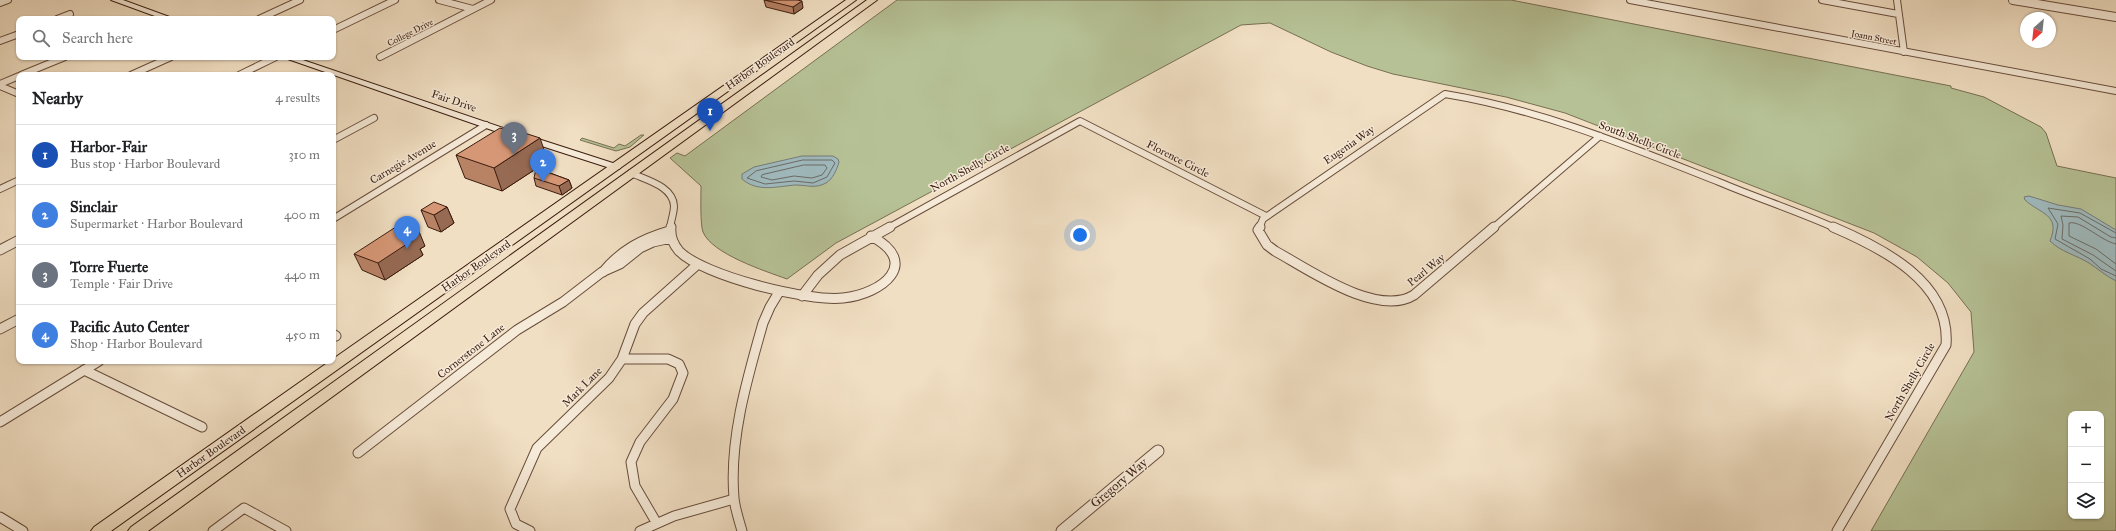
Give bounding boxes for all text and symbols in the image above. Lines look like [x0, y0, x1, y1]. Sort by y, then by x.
north arrow [2020, 12, 2056, 48]
search box [16, 16, 336, 60]
street label: College Drive [385, 16, 435, 49]
icon: search [30, 27, 52, 49]
street label: Joann Street [1849, 27, 1898, 48]
text: Search here [62, 29, 133, 47]
street label: Harbor Boulevard [723, 35, 797, 93]
street label: Fair Drive [430, 87, 479, 115]
text: Nearby [32, 88, 83, 109]
text: 4 results [275, 90, 320, 106]
pin: 1 [697, 98, 723, 131]
street label: South Shelly Circle [1597, 118, 1683, 162]
pin: 3 [501, 122, 527, 155]
street label: Eugenia Way [1321, 122, 1378, 167]
street label: Carnegie Avenue [368, 137, 439, 187]
text: Harbor-Fair [70, 138, 147, 156]
street label: Florence Circle [1144, 138, 1212, 181]
street label: North Shelly Circle [928, 141, 1012, 195]
text: 1 [42, 147, 48, 163]
text: 310 m [288, 147, 320, 163]
pin: 2 [530, 149, 556, 182]
text: Bus stop · Harbor Boulevard [70, 156, 220, 172]
text: Sinclair [70, 198, 117, 216]
text: 2 [42, 207, 48, 223]
text: 400 m [284, 207, 320, 223]
text: Supermarket · Harbor Boulevard [70, 216, 243, 232]
pin: 4 [394, 216, 420, 249]
your location [1070, 225, 1090, 245]
street label: Harbor Boulevard [439, 237, 513, 295]
street label: Pearl Way [1405, 250, 1448, 289]
text: Torre Fuerte [70, 258, 148, 276]
text: 3 [42, 267, 48, 283]
text: 440 m [284, 267, 320, 283]
text: Temple · Fair Drive [70, 276, 173, 292]
text: Pacific Auto Center [70, 318, 189, 336]
street label: Cornerstone Lane [435, 321, 507, 381]
text: 4 [41, 327, 49, 343]
text: 450 m [285, 327, 320, 343]
text: Shop · Harbor Boulevard [70, 336, 203, 352]
street label: North Shelly Circle [1882, 340, 1938, 423]
street label: Mark Lane [559, 364, 605, 410]
map controls [2068, 411, 2104, 519]
button: + [2068, 411, 2104, 447]
street label: Harbor Boulevard [174, 423, 248, 481]
button: − [2068, 447, 2104, 483]
street label: Gregory Way [1087, 454, 1151, 511]
button: layers [2068, 483, 2104, 519]

